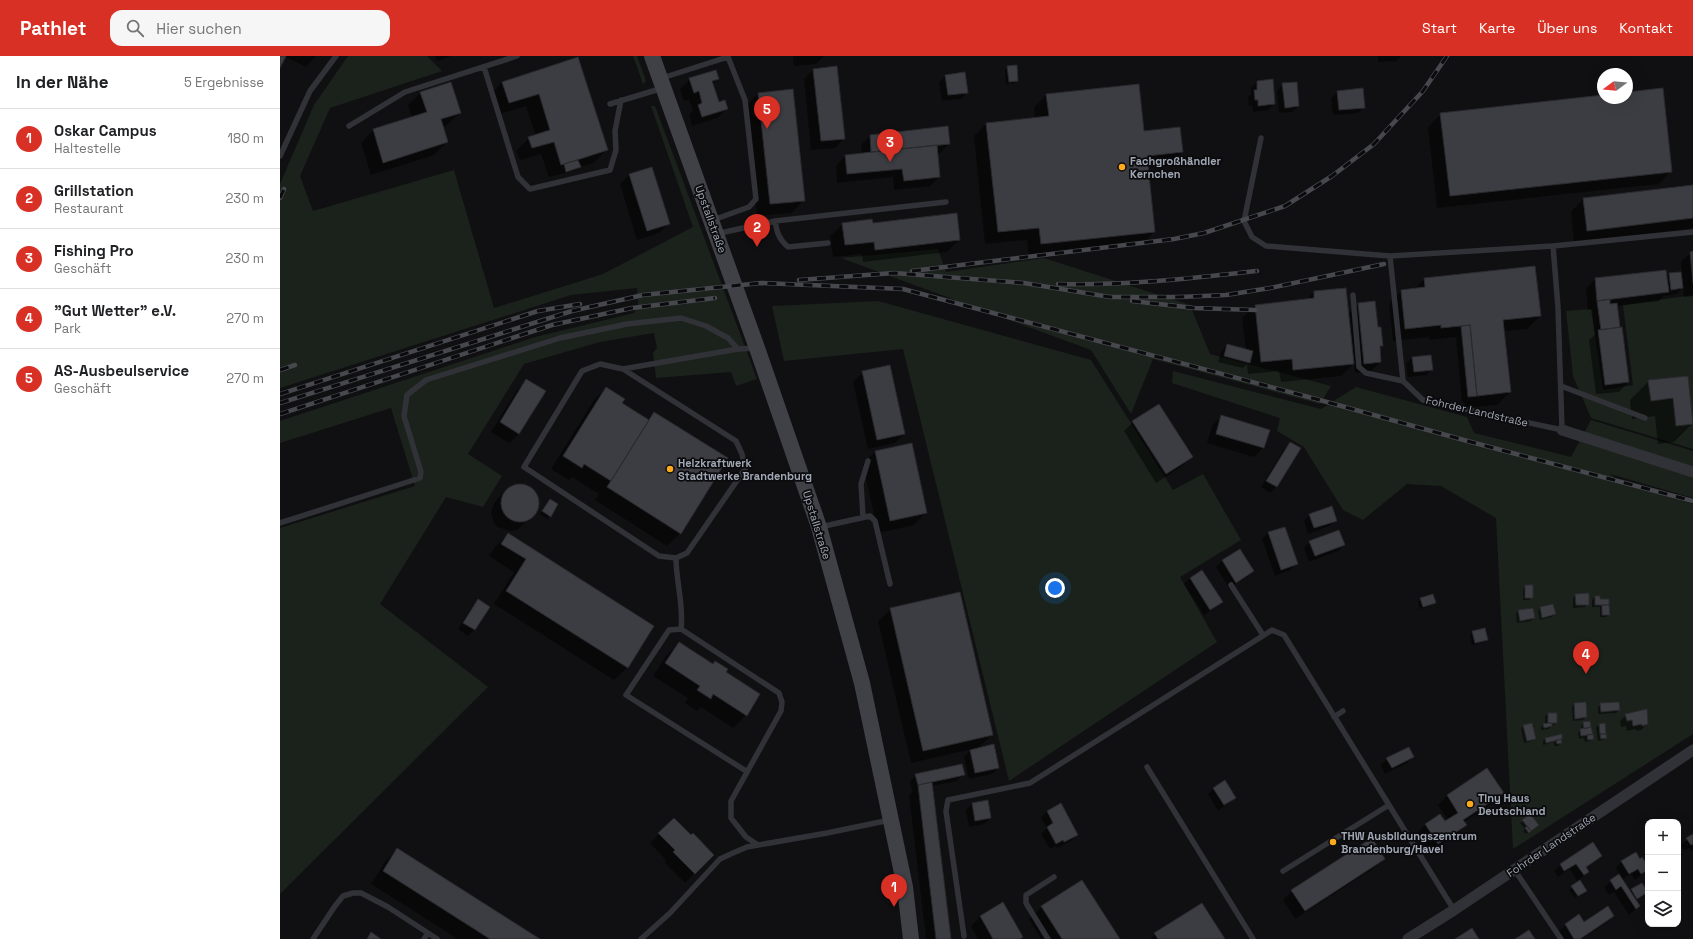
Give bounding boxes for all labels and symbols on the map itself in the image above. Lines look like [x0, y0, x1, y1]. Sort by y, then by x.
north arrow [1597, 68, 1633, 104]
pin: 5 [754, 96, 780, 129]
pin: 3 [877, 129, 903, 162]
place label: Fachgroßhändler Kernchen [1130, 154, 1222, 181]
marker: Fachgroßhändler Kernchen [1117, 162, 1127, 172]
street label: Upstallstraße [692, 183, 730, 255]
pin: 2 [744, 214, 770, 247]
street label: Fohrder Landstraße [1424, 392, 1530, 430]
place label: Heizkraftwerk Stadtwerke Brandenburg [678, 456, 812, 483]
marker: Heizkraftwerk Stadtwerke Brandenburg [665, 464, 675, 474]
street label: Upstallstraße [800, 489, 834, 561]
your location [1045, 578, 1065, 598]
pin: 4 [1573, 641, 1599, 674]
place label: Tiny Haus Deutschland [1478, 791, 1546, 818]
marker: Tiny Haus Deutschland [1465, 799, 1475, 809]
street label: Fohrder Landstraße [1504, 810, 1598, 880]
place label: THW Ausbildungszentrum Brandenburg/Havel [1341, 829, 1477, 856]
marker: THW Ausbildungszentrum Brandenburg/Havel [1328, 837, 1338, 847]
pin: 1 [881, 874, 907, 907]

